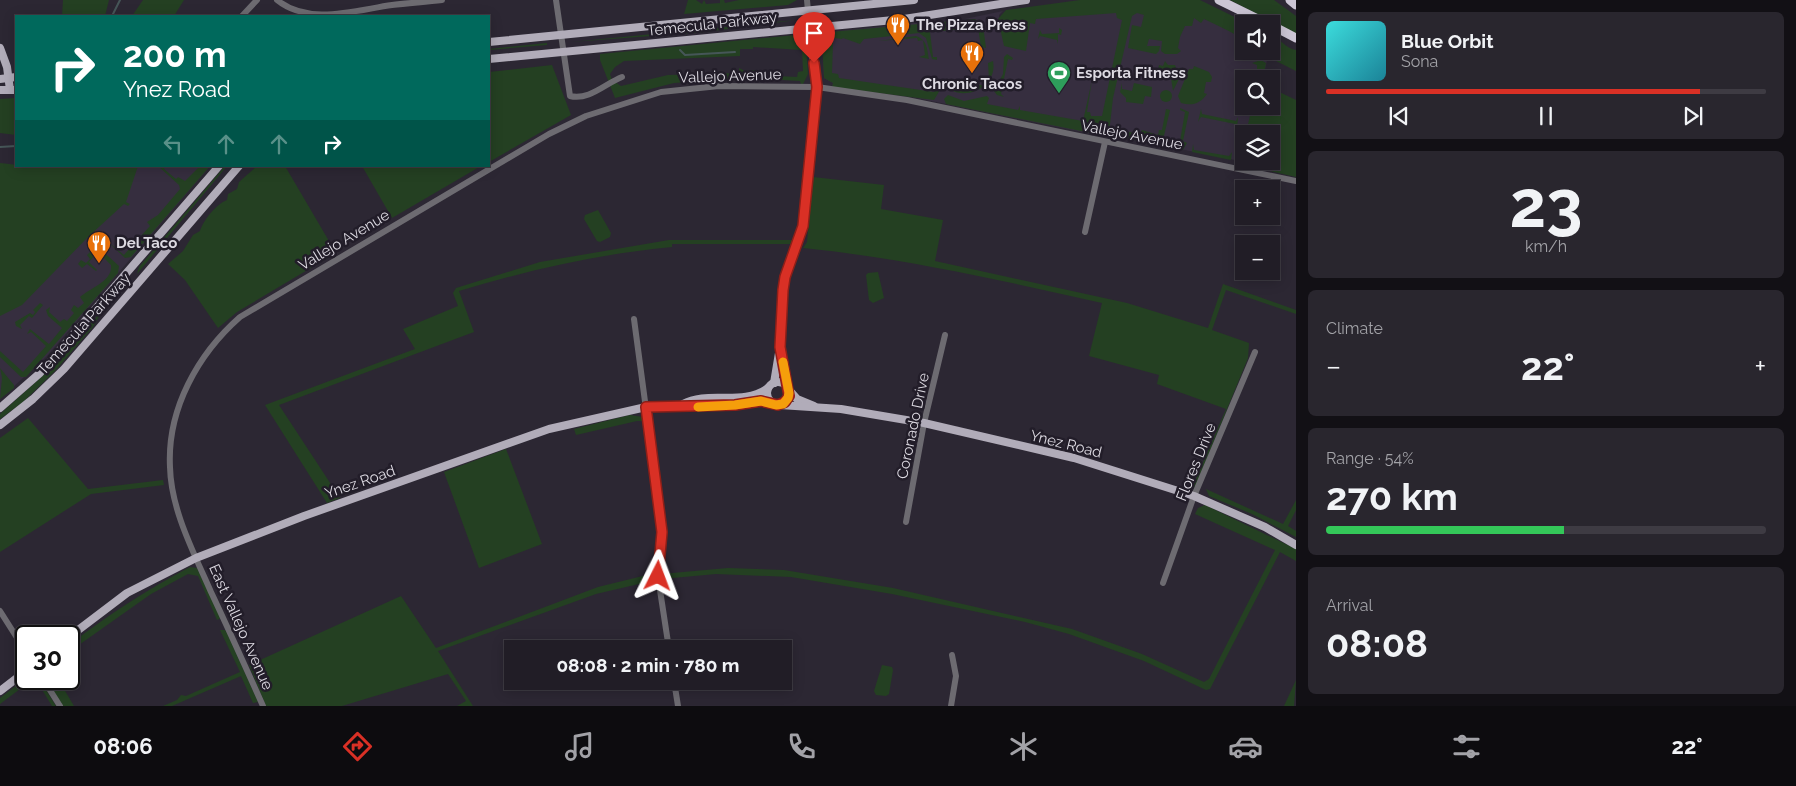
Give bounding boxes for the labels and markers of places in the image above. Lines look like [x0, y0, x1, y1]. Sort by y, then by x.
pin [793, 12, 835, 63]
restaurant icon: The Pizza Press [885, 12, 911, 46]
place label: The Pizza Press [916, 16, 1026, 34]
restaurant icon: Chronic Tacos [959, 40, 985, 74]
sports icon: Esporta Fitness [1046, 60, 1072, 94]
place label: Esporta Fitness [1076, 64, 1186, 82]
place label: Chronic Tacos [922, 75, 1022, 93]
restaurant icon: Del Taco [86, 230, 112, 264]
place label: Del Taco [116, 234, 177, 252]

